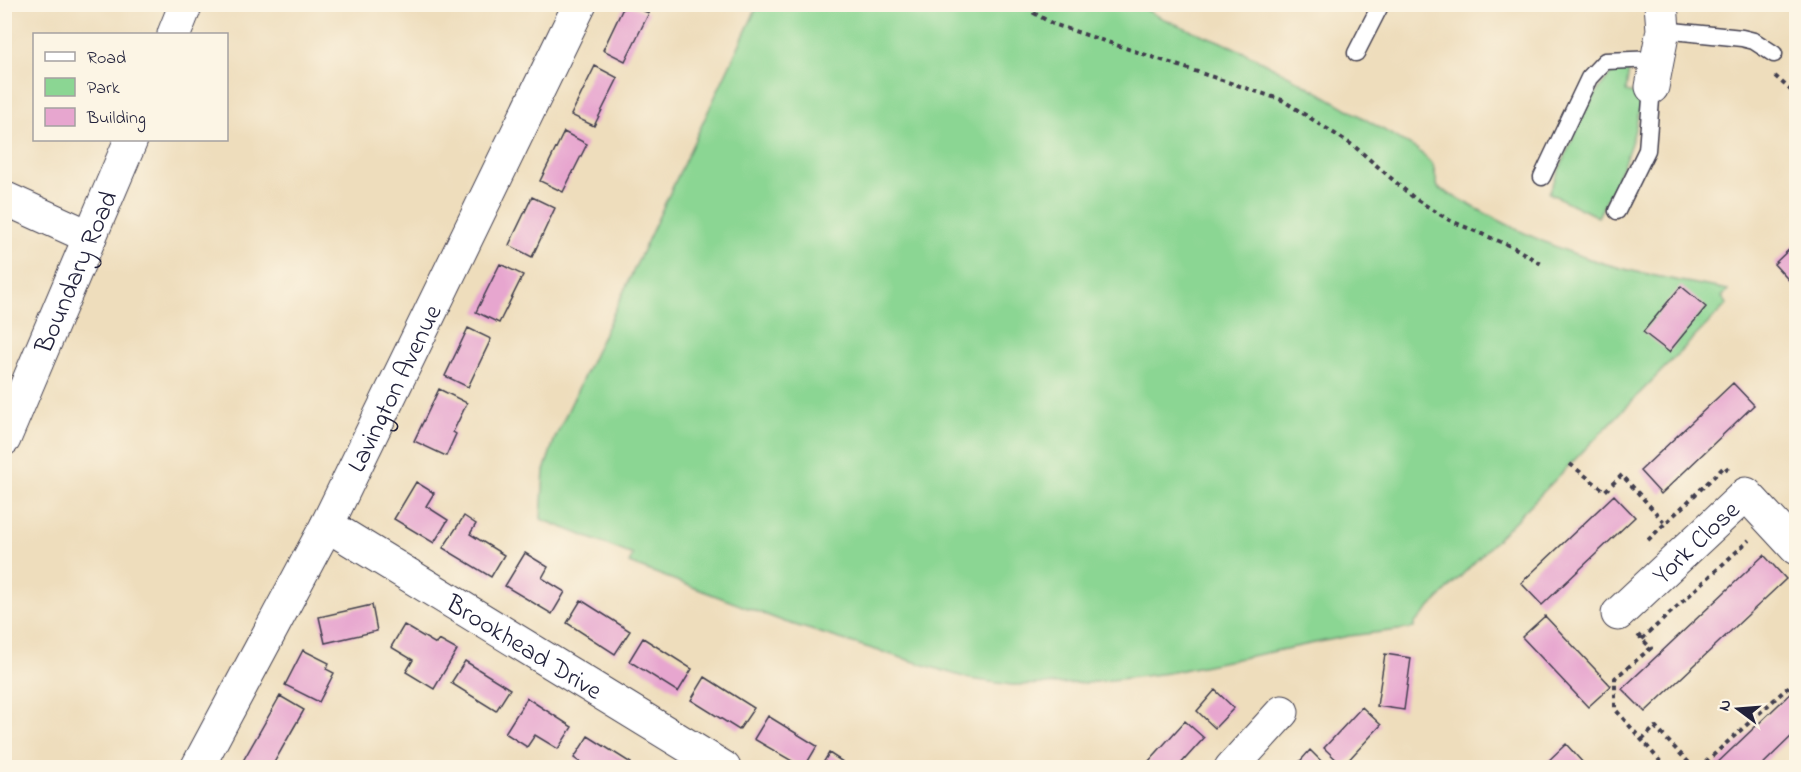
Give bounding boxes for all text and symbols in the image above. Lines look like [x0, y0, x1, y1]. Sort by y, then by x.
legend [33, 33, 228, 141]
text: Road [87, 46, 126, 72]
text: Park [87, 76, 120, 102]
text: Building [86, 106, 146, 133]
street label: Boundary Road [26, 185, 129, 361]
street label: Lavington Avenue [339, 299, 453, 480]
street label: York Close [1645, 493, 1750, 594]
street label: Brookhead Drive [437, 586, 609, 711]
north arrow [1708, 679, 1768, 739]
text: N [1712, 697, 1739, 714]

